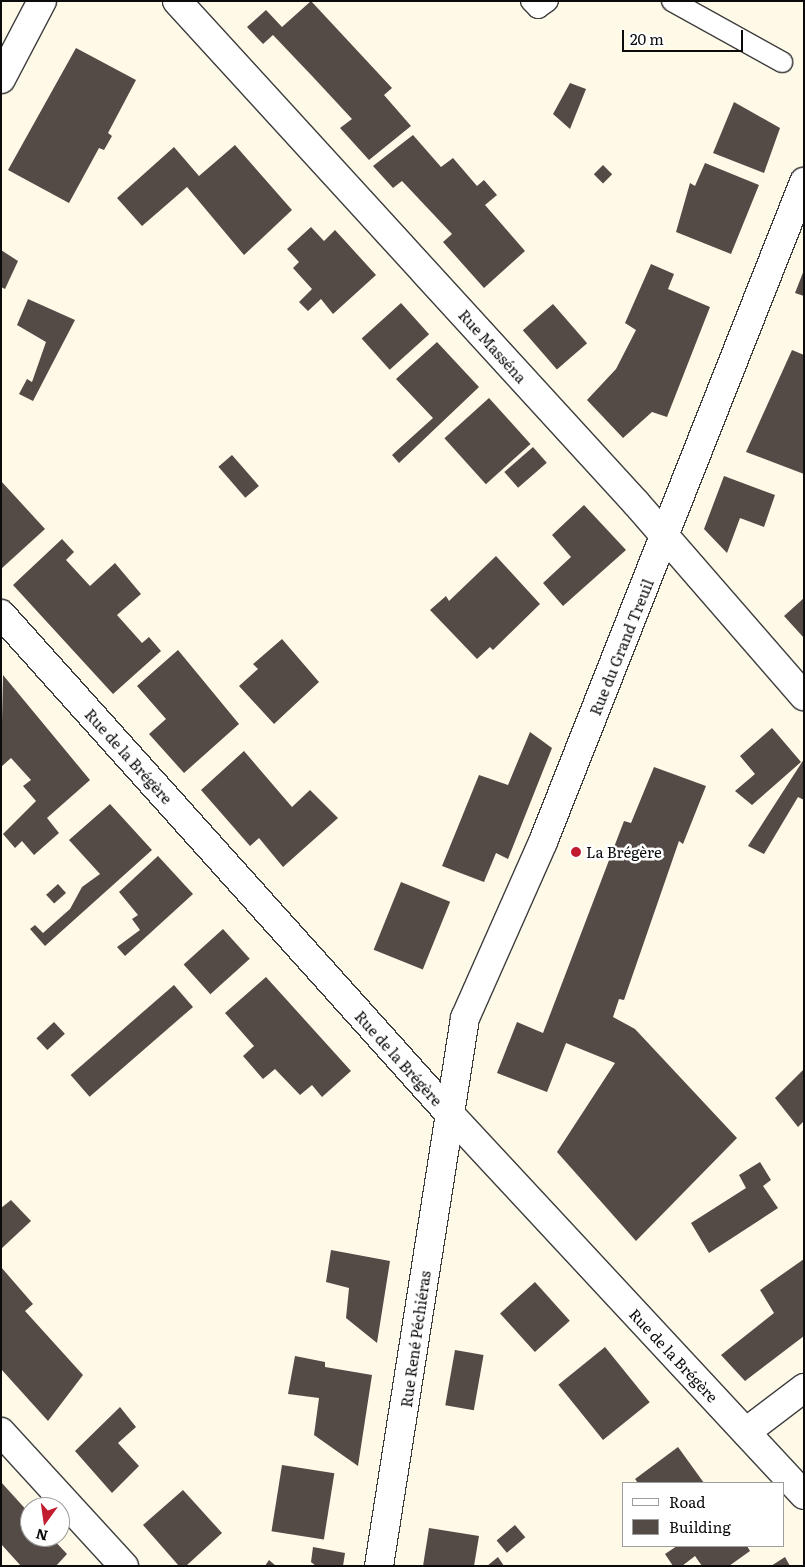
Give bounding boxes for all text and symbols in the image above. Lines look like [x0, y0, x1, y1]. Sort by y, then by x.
scale bar [625, 20, 746, 52]
text: 20 m [630, 27, 664, 50]
street label: Rue Masséna [455, 306, 531, 386]
street label: Rue du Grand Treuil [585, 576, 657, 718]
street label: Rue de la Brégère [82, 705, 176, 807]
place label: La Brégère [586, 843, 662, 861]
marker: La Brégère [570, 846, 582, 858]
street label: Rue de la Brégère [352, 1007, 446, 1109]
street label: Rue René Péchiéras [397, 1270, 433, 1408]
street label: Rue de la Brégère [626, 1304, 722, 1406]
legend [622, 1482, 785, 1547]
text: Road [669, 1490, 705, 1513]
north arrow [20, 1497, 70, 1547]
text: Building [669, 1515, 731, 1538]
text: N [33, 1524, 50, 1547]

